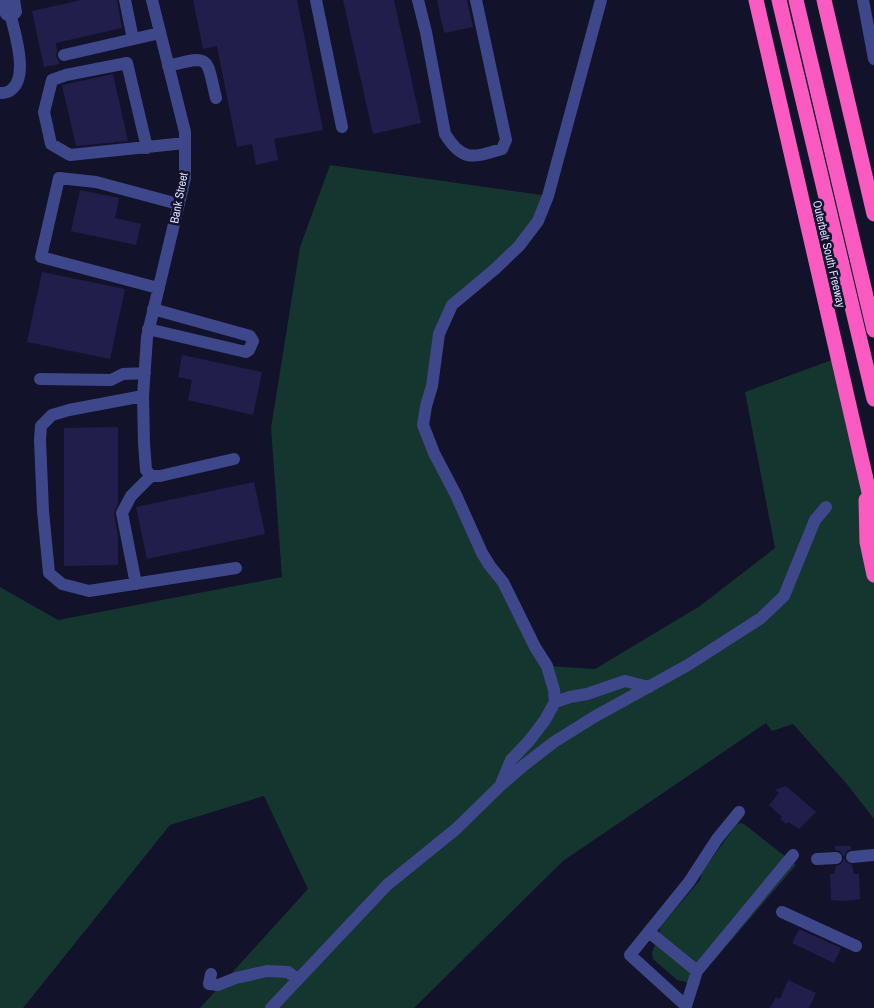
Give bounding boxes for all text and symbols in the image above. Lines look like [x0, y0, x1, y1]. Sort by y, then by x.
street label: Bank Street [166, 171, 192, 225]
street label: Outerbelt South Freeway [809, 199, 849, 309]

